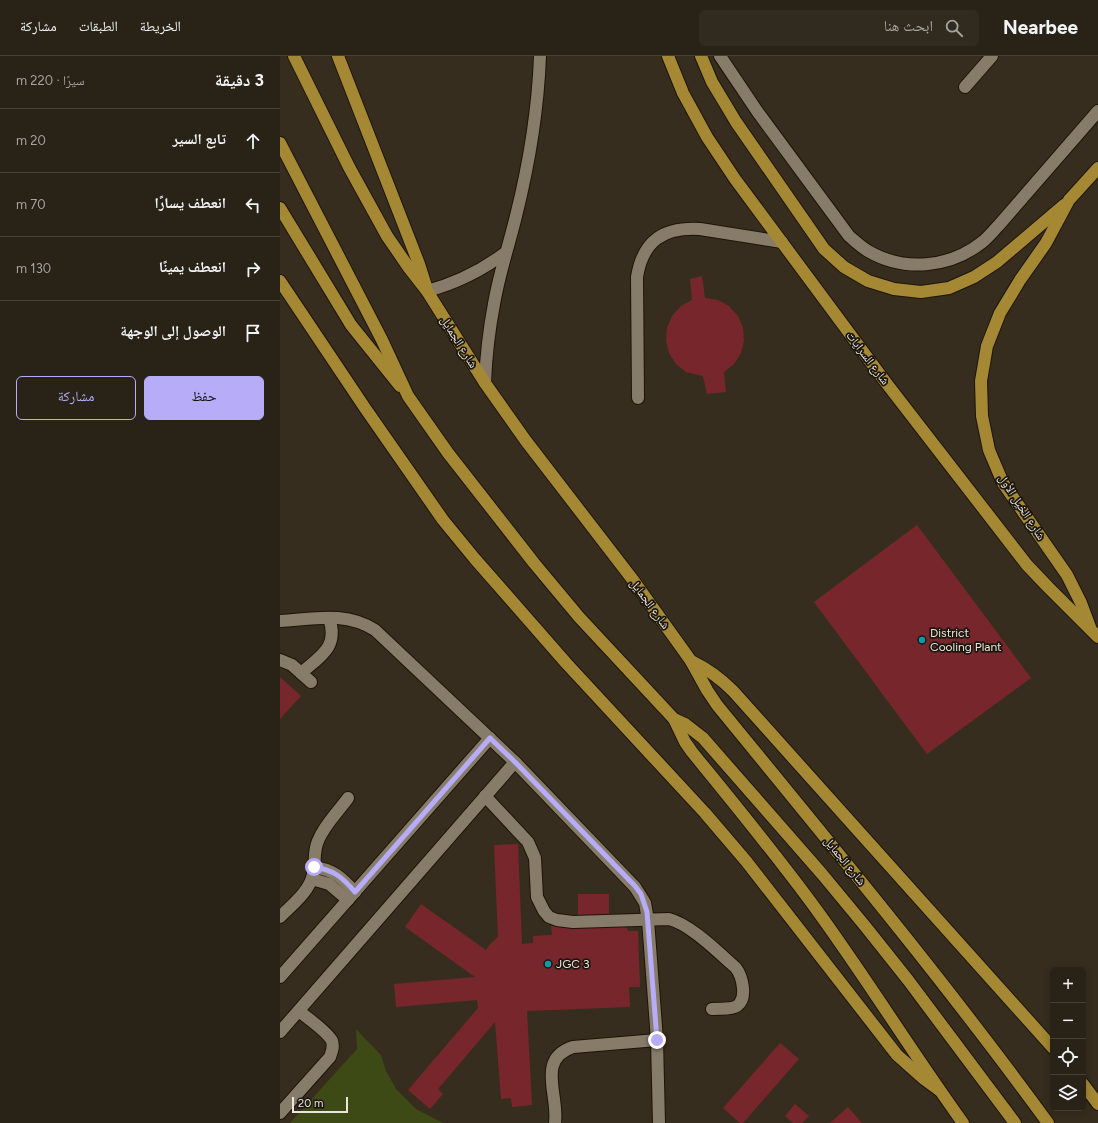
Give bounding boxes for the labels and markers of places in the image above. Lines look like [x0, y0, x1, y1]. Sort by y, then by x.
place label: District Cooling Plant [930, 626, 1002, 654]
marker: District Cooling Plant [917, 635, 927, 645]
place label: JGC 3 [556, 957, 589, 971]
marker: JGC 3 [543, 959, 553, 969]

